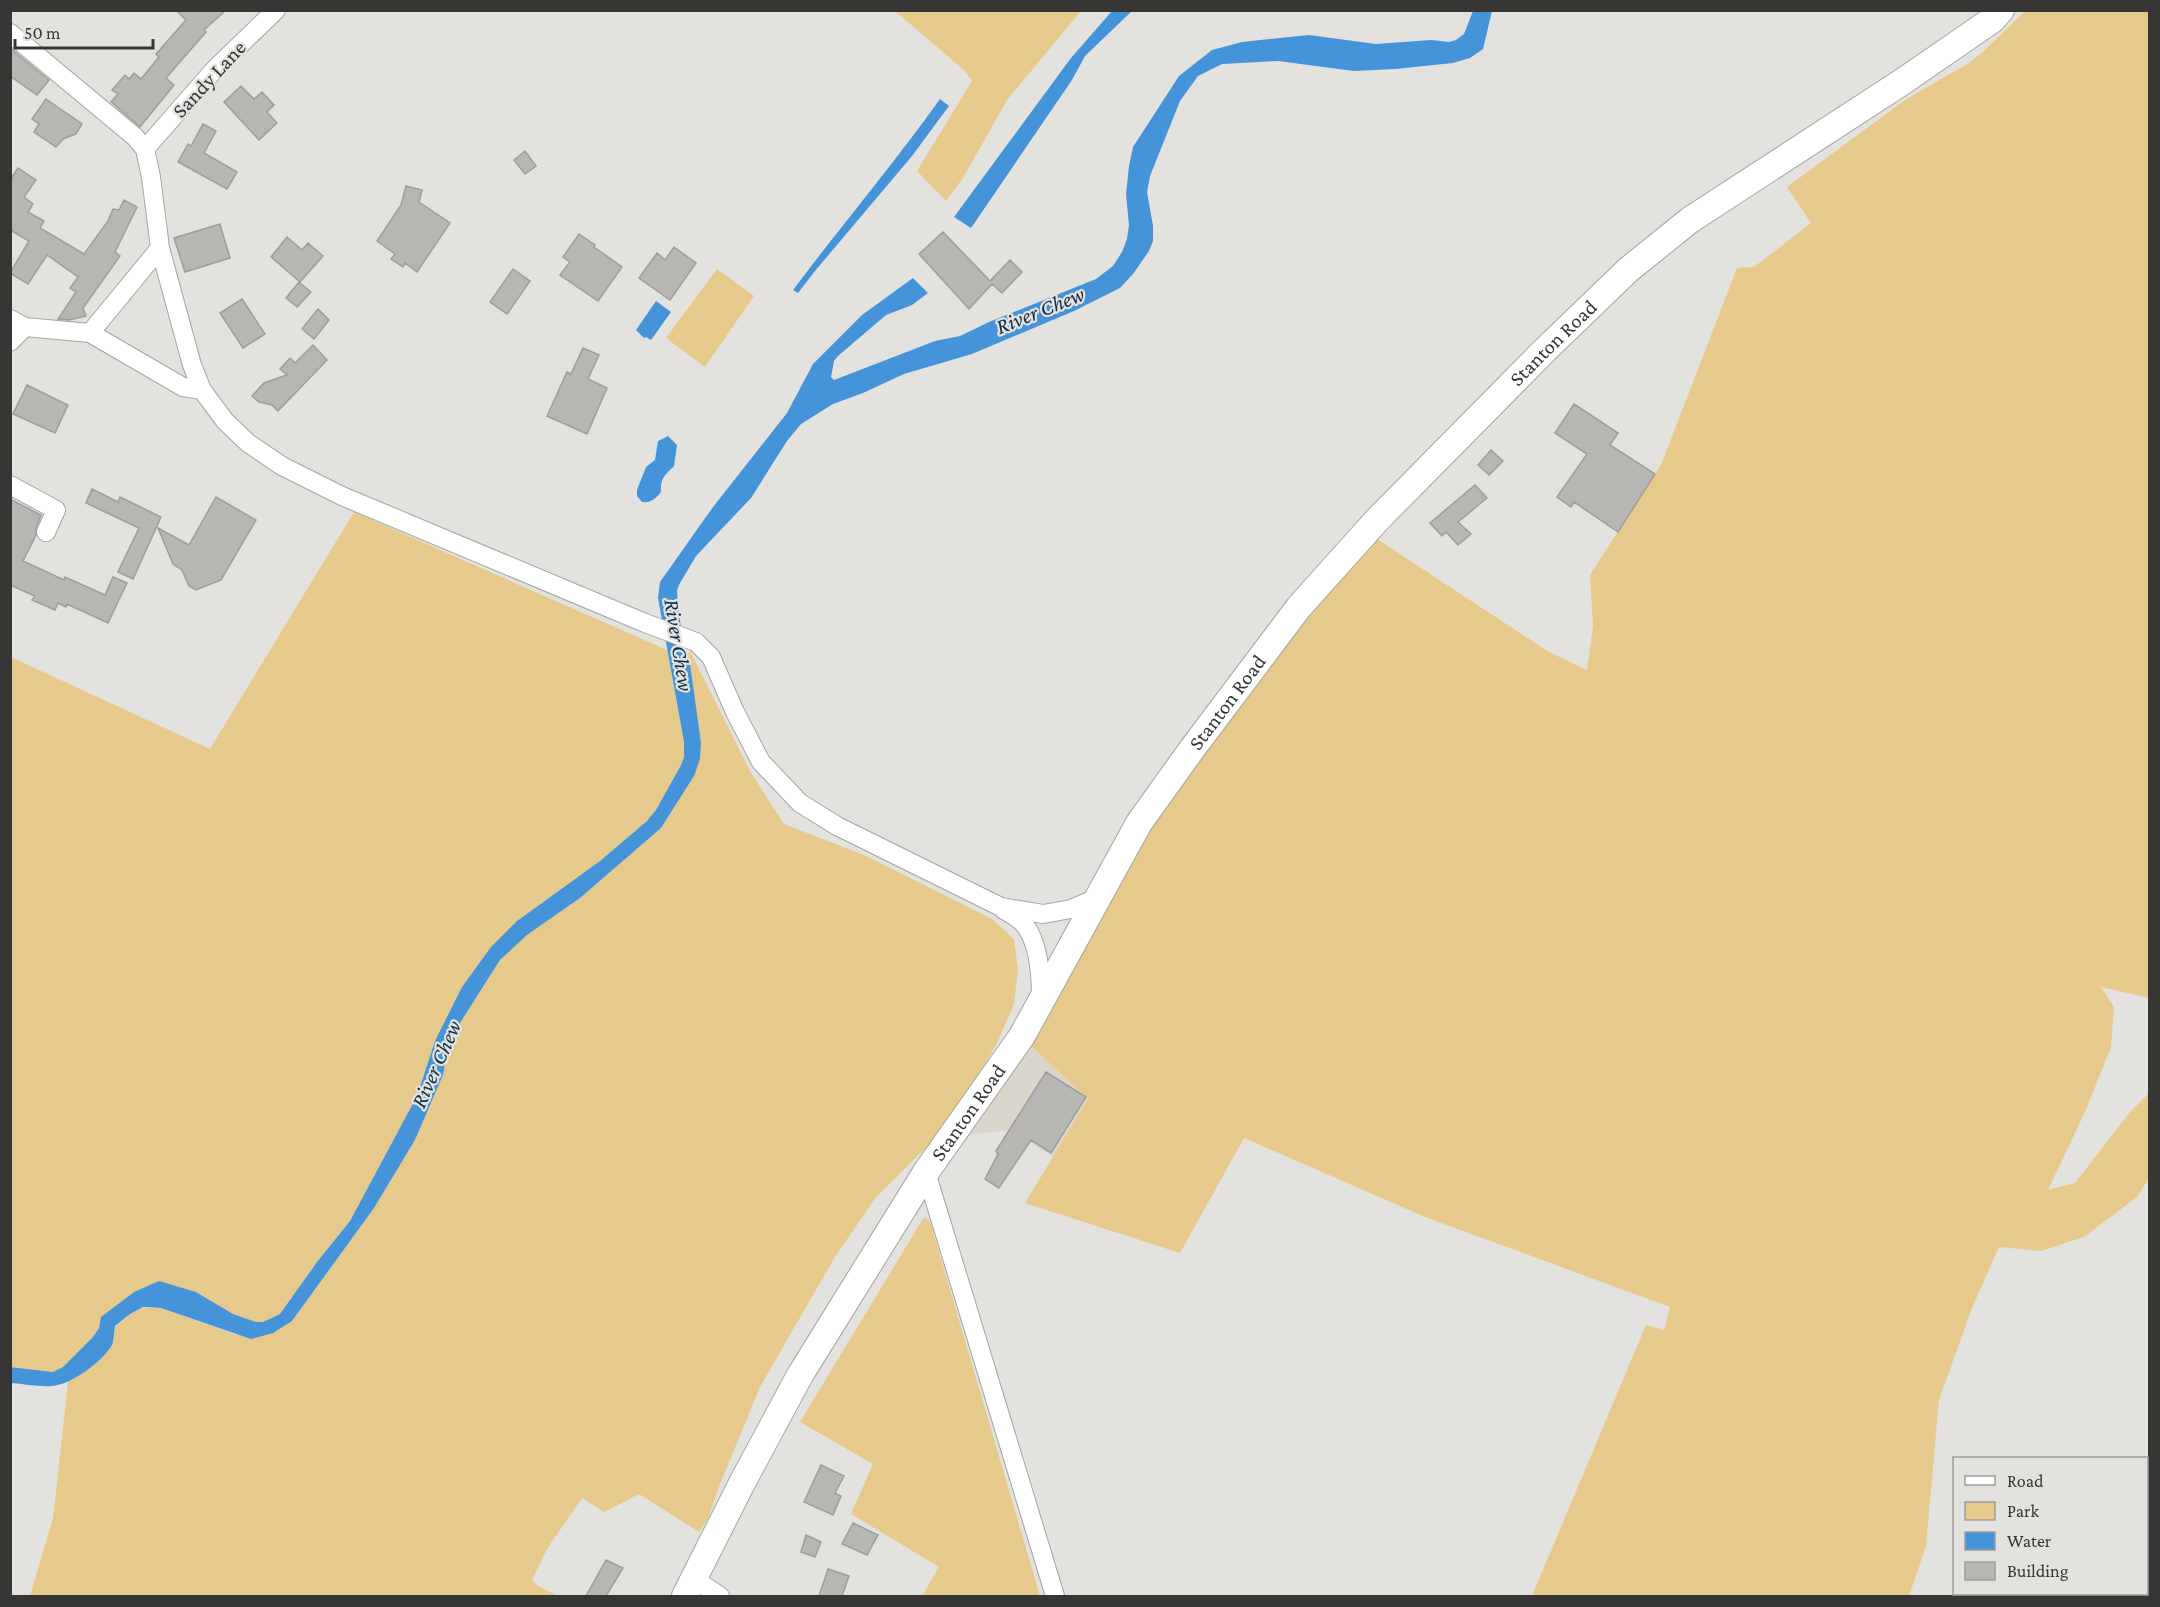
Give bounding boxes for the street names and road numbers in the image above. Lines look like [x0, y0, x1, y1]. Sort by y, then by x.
street label: Sandy Lane [167, 36, 251, 122]
street label: Stanton Road [1504, 295, 1602, 391]
street label: Stanton Road [1184, 650, 1271, 755]
street label: Stanton Road [926, 1059, 1010, 1165]

